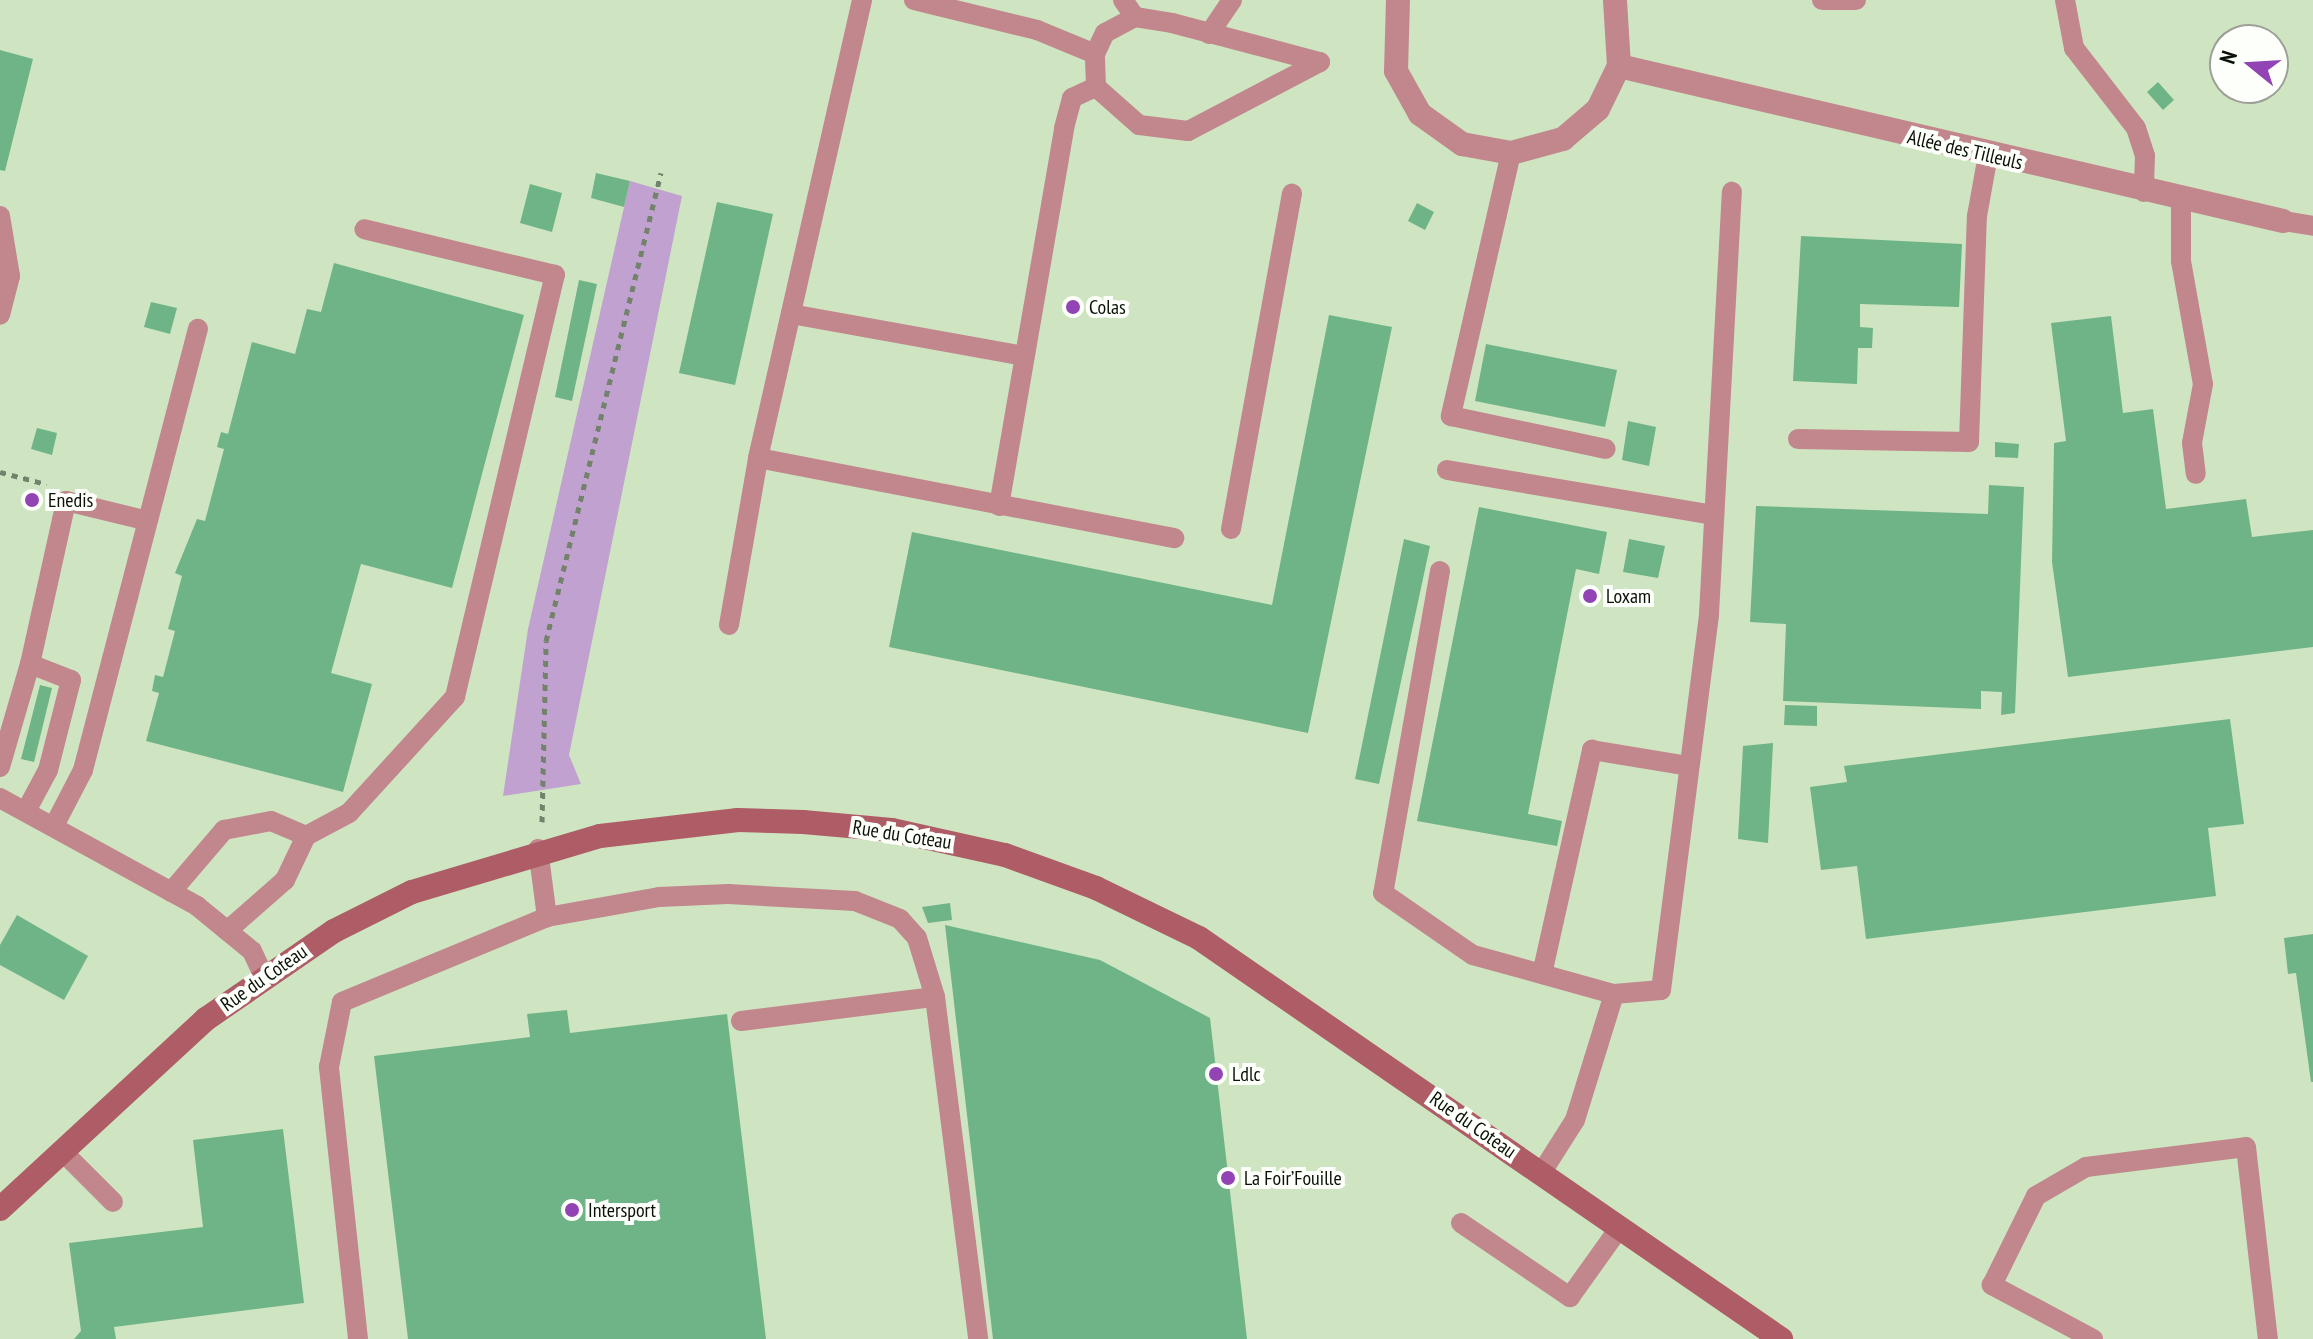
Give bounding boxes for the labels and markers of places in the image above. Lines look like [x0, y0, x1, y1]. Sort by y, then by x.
place label: Colas [1089, 295, 1126, 319]
marker: Colas [1064, 298, 1082, 316]
place label: Enedis [48, 488, 93, 512]
marker: Enedis [23, 491, 41, 509]
place label: Loxam [1606, 584, 1651, 608]
marker: Loxam [1581, 587, 1599, 605]
place label: Ldlc [1232, 1062, 1261, 1086]
marker: Ldlc [1207, 1065, 1225, 1083]
place label: La Foir’Fouille [1244, 1166, 1342, 1190]
marker: La Foir’Fouille [1219, 1169, 1237, 1187]
place label: Intersport [588, 1198, 656, 1222]
marker: Intersport [563, 1201, 581, 1219]

